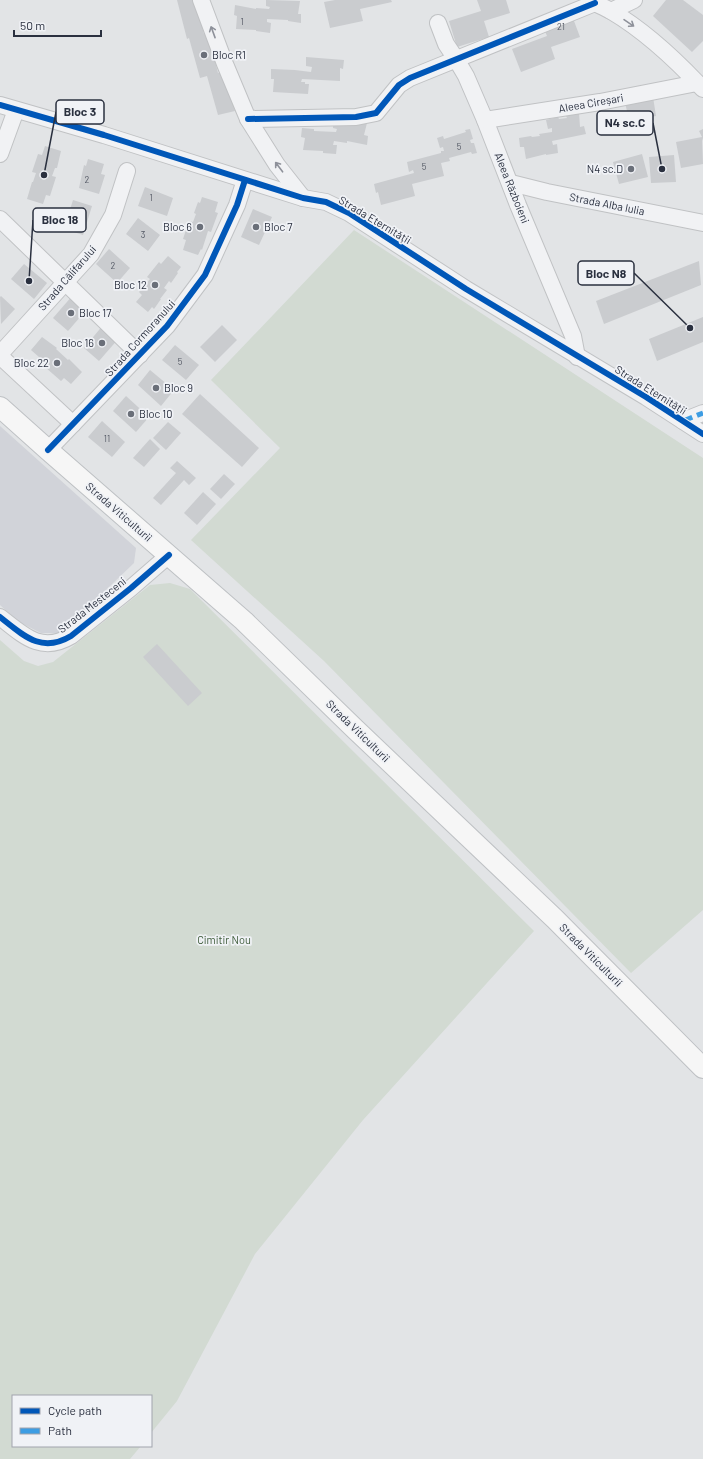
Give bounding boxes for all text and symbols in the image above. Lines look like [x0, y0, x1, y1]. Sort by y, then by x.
scale bar [14, 12, 101, 38]
house number: 1 [240, 16, 244, 27]
text: 50 m [20, 18, 45, 32]
one-way arrow [623, 19, 634, 27]
house number: 21 [557, 21, 565, 32]
one-way arrow [208, 27, 216, 39]
place label: Bloc R1 [212, 48, 246, 61]
marker: Bloc R1 [199, 50, 209, 60]
street label: Aleea Cireșari [557, 90, 625, 115]
callout: Bloc 3 [56, 100, 104, 124]
text: Bloc 3 [64, 104, 96, 118]
callout: N4 sc.C [597, 111, 653, 135]
text: N4 sc.C [605, 115, 645, 129]
house number: 5 [457, 141, 462, 152]
street label: Aleea Războieni [492, 150, 533, 225]
house number: 5 [422, 161, 427, 172]
one-way arrow [275, 162, 283, 173]
place label: N4 sc.D [587, 162, 623, 175]
marker: N4 sc.D [626, 164, 636, 174]
house number: 2 [85, 174, 90, 185]
street label: Strada Alba Iulia [568, 190, 646, 217]
house number: 1 [149, 192, 153, 203]
street label: Strada Eternității [337, 193, 414, 246]
callout: Bloc 18 [33, 208, 86, 232]
text: Bloc 18 [42, 212, 79, 226]
place label: Bloc 6 [163, 220, 192, 233]
place label: Bloc 7 [264, 220, 293, 233]
marker: Bloc 6 [195, 222, 205, 232]
marker: Bloc 7 [251, 222, 261, 232]
house number: 3 [141, 229, 146, 240]
street label: Strada Călifarului [35, 242, 99, 313]
house number: 2 [111, 260, 116, 271]
callout: Bloc N8 [578, 261, 634, 285]
text: Bloc N8 [586, 266, 627, 280]
place label: Bloc 12 [114, 278, 147, 291]
marker: Bloc 12 [150, 280, 160, 290]
street label: Strada Cormoranului [102, 297, 177, 379]
place label: Bloc 17 [79, 306, 111, 319]
marker: Bloc 17 [66, 308, 76, 318]
place label: Bloc 16 [61, 336, 94, 349]
marker: Bloc 16 [97, 338, 107, 348]
place label: Bloc 22 [14, 356, 49, 369]
house number: 5 [178, 356, 183, 367]
marker: Bloc 22 [52, 358, 62, 368]
street label: Strada Eternității [613, 362, 690, 417]
place label: Bloc 9 [164, 381, 193, 394]
marker: Bloc 9 [151, 383, 161, 393]
place label: Bloc 10 [139, 407, 172, 420]
marker: Bloc 10 [126, 409, 136, 419]
house number: 11 [104, 433, 110, 444]
street label: Strada Viticulturii [84, 479, 155, 544]
street label: Strada Mesteceni [55, 574, 128, 635]
street label: Strada Viticulturii [324, 697, 393, 764]
street label: Strada Viticulturii [557, 920, 626, 989]
park label: Cimitir Nou [197, 933, 251, 946]
legend [12, 1395, 152, 1447]
text: Cycle path [48, 1403, 102, 1417]
text: Path [48, 1423, 72, 1437]

